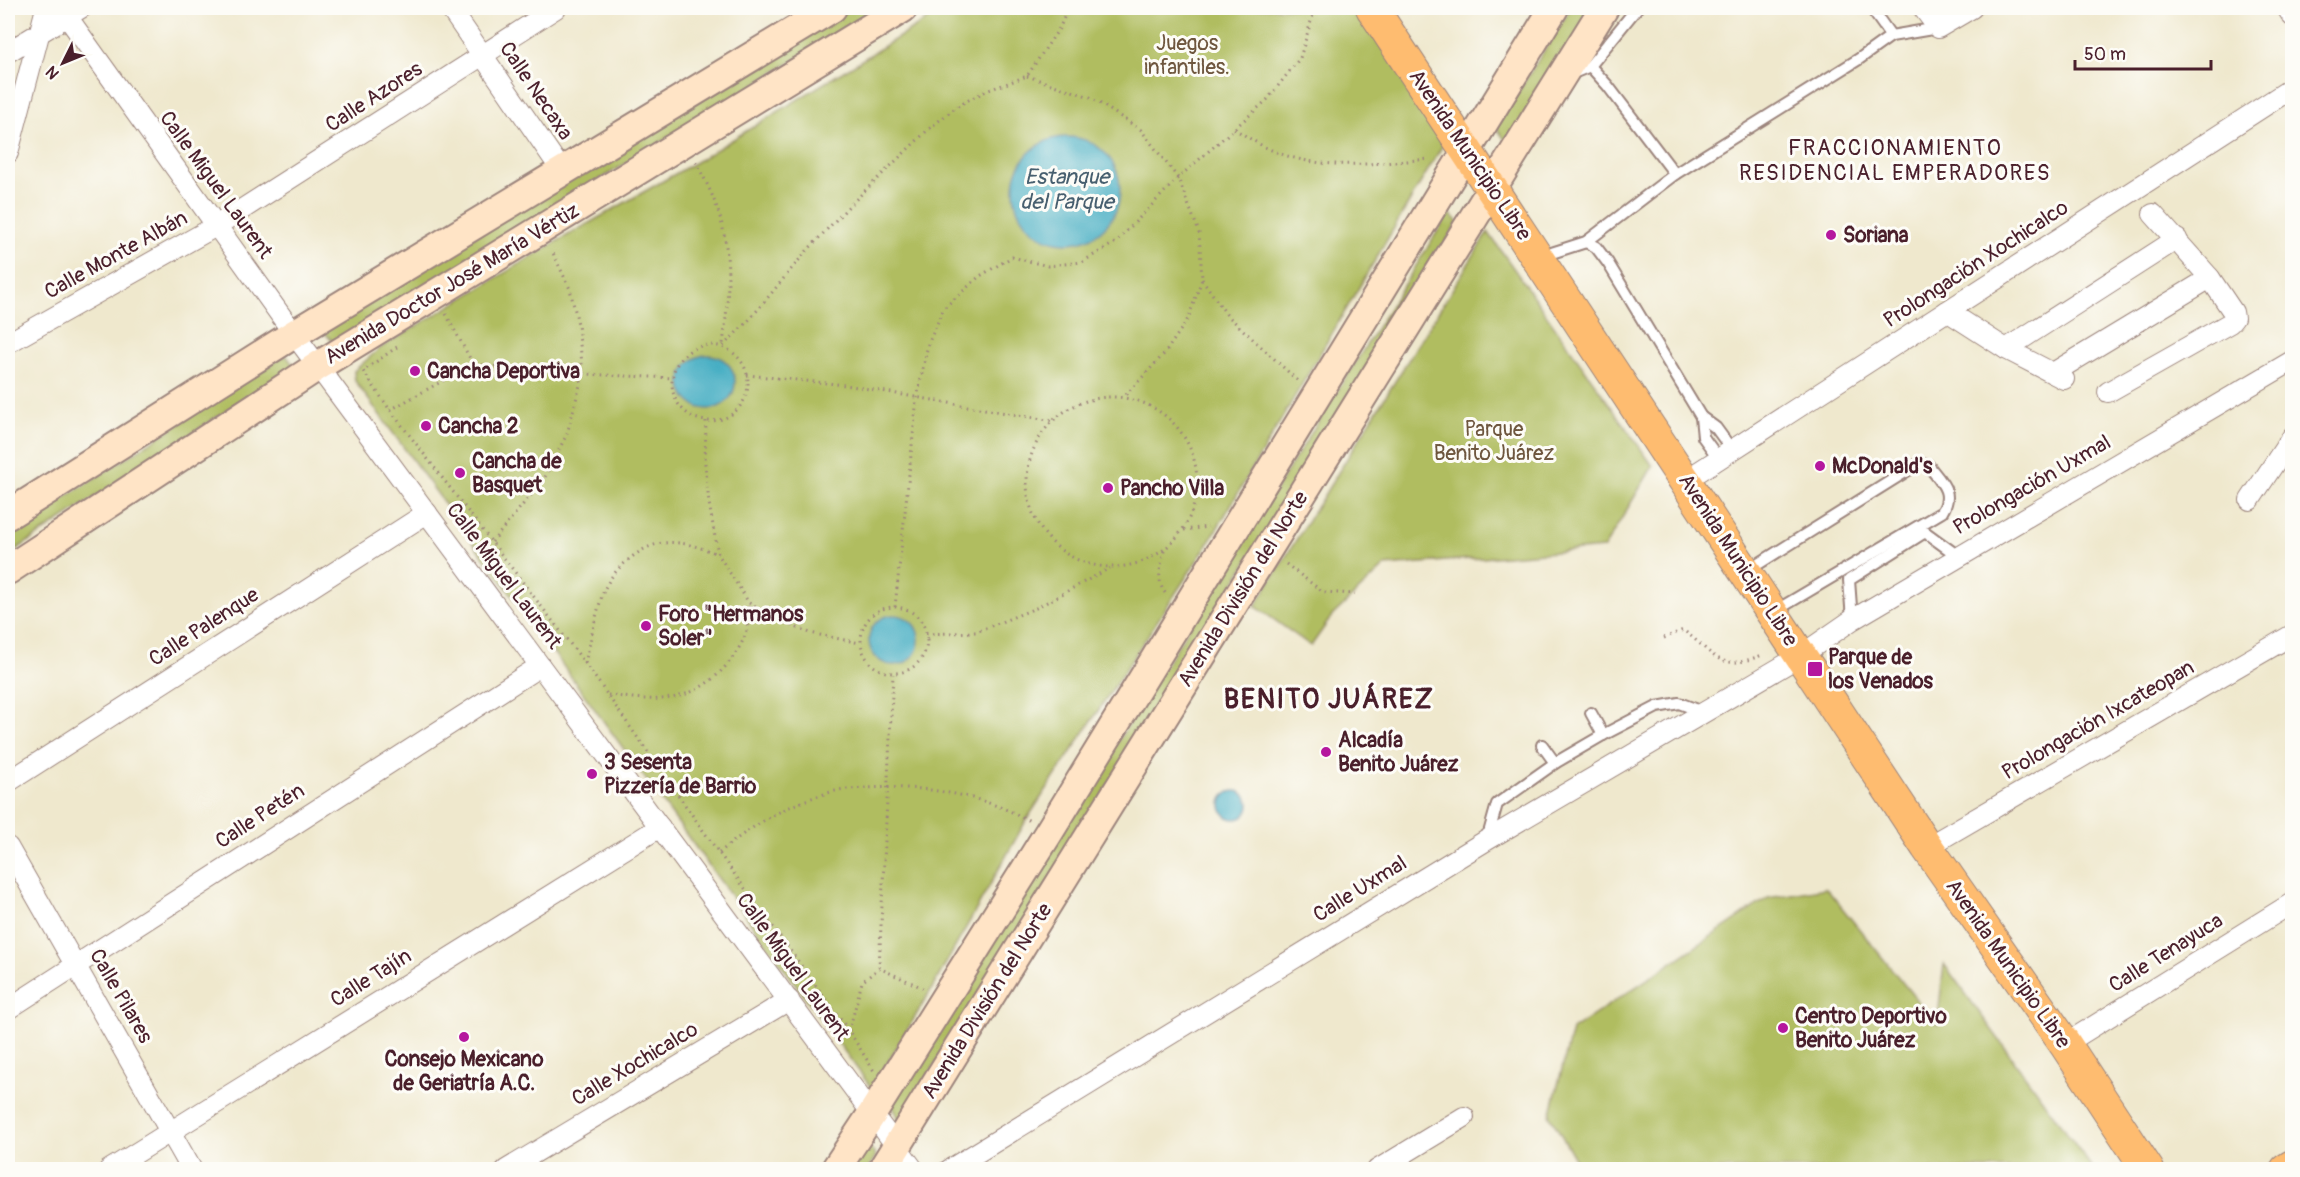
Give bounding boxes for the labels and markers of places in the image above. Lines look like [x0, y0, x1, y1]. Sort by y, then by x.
place label: Soriana [1843, 222, 1909, 249]
marker: Soriana [1824, 228, 1838, 242]
place label: Cancha Deportiva [427, 358, 580, 385]
marker: Cancha Deportiva [408, 364, 422, 378]
place label: Cancha 2 [438, 413, 519, 440]
marker: Cancha 2 [419, 419, 433, 433]
place label: Cancha de Basquet [472, 448, 562, 499]
place label: McDonald's [1832, 453, 1933, 480]
marker: McDonald's [1813, 459, 1827, 473]
marker: Cancha de Basquet [453, 466, 467, 480]
place label: Pancho Villa [1120, 475, 1224, 502]
marker: Pancho Villa [1101, 481, 1115, 495]
place label: Foro "Hermanos Soler" [658, 601, 804, 652]
marker: Foro "Hermanos Soler" [639, 619, 653, 633]
place label: Parque de los Venados [1828, 644, 1934, 695]
marker: Parque de los Venados [1806, 660, 1824, 678]
place label: Alcadía Benito Juárez [1338, 727, 1459, 778]
marker: Alcadía Benito Juárez [1319, 745, 1333, 759]
place label: 3 Sesenta Pizzería de Barrio [604, 749, 757, 800]
marker: 3 Sesenta Pizzería de Barrio [585, 767, 599, 781]
place label: Centro Deportivo Benito Juárez [1795, 1003, 1947, 1054]
marker: Centro Deportivo Benito Juárez [1776, 1021, 1790, 1035]
marker: Consejo Mexicano de Geriatría A.C. [457, 1030, 471, 1044]
place label: Consejo Mexicano de Geriatría A.C. [385, 1046, 544, 1097]

